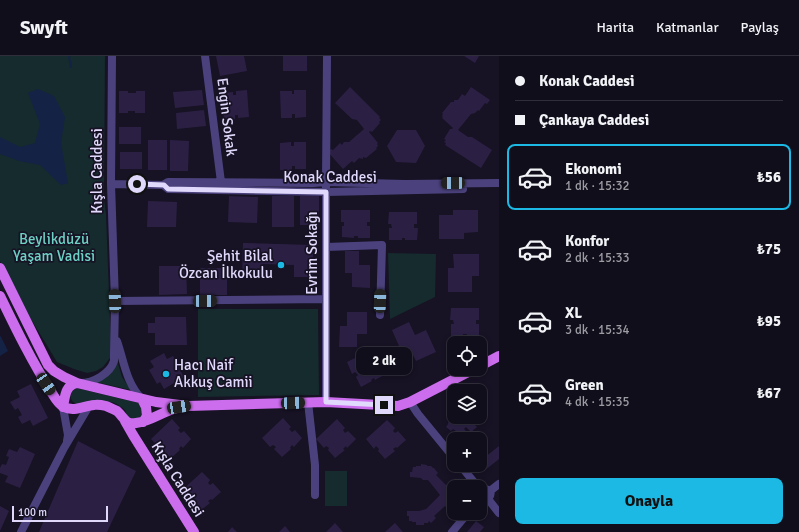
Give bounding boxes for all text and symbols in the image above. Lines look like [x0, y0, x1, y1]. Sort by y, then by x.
text: Swyft [20, 16, 68, 40]
text: Harita [596, 19, 634, 36]
text: Katmanlar [656, 19, 719, 36]
text: Paylaş [741, 19, 779, 36]
text: Konak Caddesi [539, 72, 635, 90]
street label: Engin Sokak [213, 77, 241, 158]
text: Çankaya Caddesi [539, 111, 649, 129]
street label: Kışla Caddesi [88, 128, 106, 214]
icon: car [517, 159, 553, 195]
text: Ekonomi [565, 160, 622, 178]
street label: Konak Caddesi [283, 168, 377, 186]
text: ₺56 [757, 168, 781, 186]
route start [128, 175, 146, 193]
car [441, 177, 465, 189]
text: 1 dk · 15:32 [565, 178, 630, 194]
street label: Evrim Sokağı [303, 211, 321, 295]
park label: Beylikdüzü Yaşam Vadisi [13, 230, 95, 265]
icon: car [517, 231, 553, 267]
text: Konfor [565, 232, 609, 250]
text: ₺75 [757, 240, 781, 258]
place label: Şehit Bilal Özcan İlkokulu [179, 247, 273, 282]
text: 2 dk · 15:33 [565, 250, 630, 266]
marker: Şehit Bilal Özcan İlkokulu [276, 260, 286, 270]
car [109, 289, 121, 313]
car [374, 289, 386, 313]
car [193, 295, 217, 307]
icon: car [517, 303, 553, 339]
text: XL [565, 304, 582, 322]
text: ₺95 [757, 312, 781, 330]
text: 3 dk · 15:34 [565, 322, 630, 338]
map controls [447, 336, 487, 520]
button: locate [447, 336, 487, 376]
callout: 2 dk [356, 347, 412, 375]
text: 2 dk [372, 353, 396, 369]
place label: Hacı Naif Akkuş Camii [174, 356, 253, 391]
marker: Hacı Naif Akkuş Camii [161, 369, 171, 379]
car [34, 371, 58, 397]
icon: car [517, 375, 553, 411]
text: Green [565, 376, 604, 394]
button: layers [447, 384, 487, 424]
text: ₺67 [757, 384, 781, 402]
text: 4 dk · 15:35 [565, 394, 630, 410]
route end [375, 396, 393, 414]
car [281, 397, 305, 409]
car [166, 399, 192, 415]
button: + [447, 432, 487, 472]
street label: Kışla Caddesi [148, 438, 208, 520]
button: Onayla [515, 478, 783, 524]
button: − [447, 480, 487, 520]
scale bar [12, 504, 108, 523]
text: 100 m [18, 506, 47, 519]

